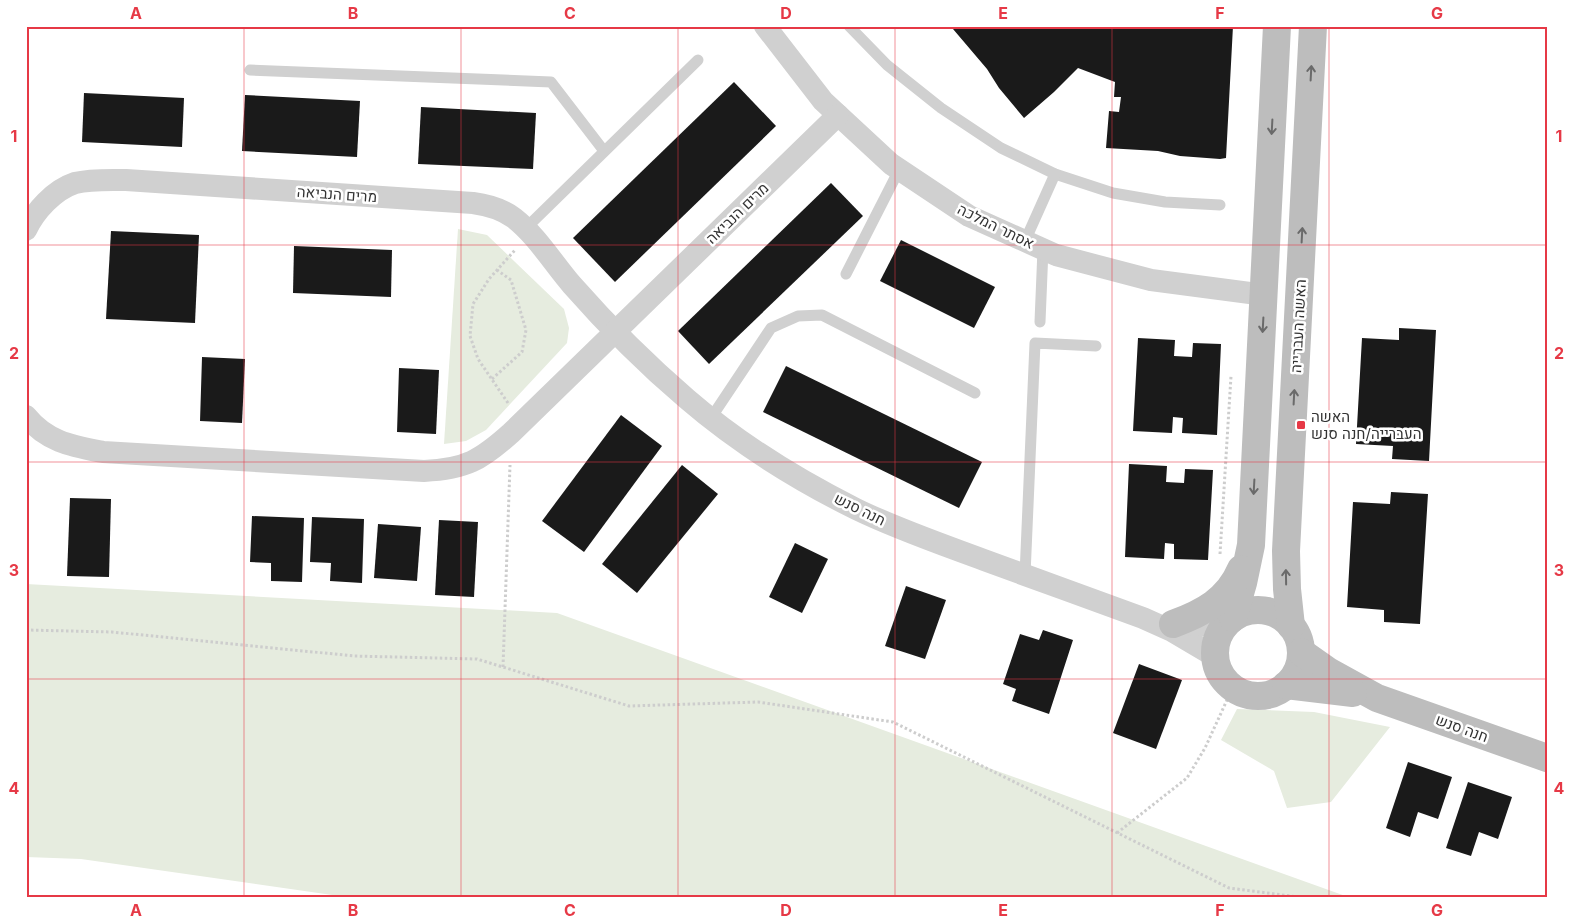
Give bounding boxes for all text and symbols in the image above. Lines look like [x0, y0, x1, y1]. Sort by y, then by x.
text: A [130, 3, 142, 23]
text: B [348, 3, 358, 23]
text: C [564, 3, 576, 23]
text: D [780, 3, 792, 23]
text: E [998, 3, 1008, 23]
text: F [1215, 3, 1225, 23]
text: G [1431, 3, 1443, 23]
one-way arrow [1306, 65, 1315, 81]
one-way arrow [1268, 119, 1277, 135]
text: 1 [11, 126, 17, 146]
text: 1 [1556, 126, 1562, 146]
street label: מרים הנביאה [702, 178, 772, 248]
street label: מרים הנביאה [296, 182, 378, 206]
street label: אסתר המלכה [955, 199, 1037, 253]
one-way arrow [1298, 227, 1307, 243]
street label: האשה העברייה [1286, 279, 1310, 373]
one-way arrow [1259, 316, 1268, 332]
text: 2 [9, 343, 19, 363]
text: 2 [1554, 343, 1564, 363]
one-way arrow [1289, 390, 1298, 406]
place label: האשה העברייה/חנה סנש [1311, 407, 1422, 443]
marker: האשה העברייה/חנה סנש [1295, 419, 1307, 431]
one-way arrow [1250, 479, 1259, 495]
street label: חנה סנש [831, 489, 889, 529]
text: 3 [9, 560, 19, 580]
text: 3 [1554, 560, 1564, 580]
one-way arrow [1282, 569, 1291, 585]
street label: חנה סנש [1433, 710, 1491, 746]
text: 4 [9, 778, 20, 798]
text: 4 [1554, 778, 1565, 798]
text: A [130, 900, 142, 920]
text: B [348, 900, 358, 920]
text: C [564, 900, 576, 920]
text: D [780, 900, 792, 920]
text: E [998, 900, 1008, 920]
text: F [1215, 900, 1225, 920]
text: G [1431, 900, 1443, 920]

